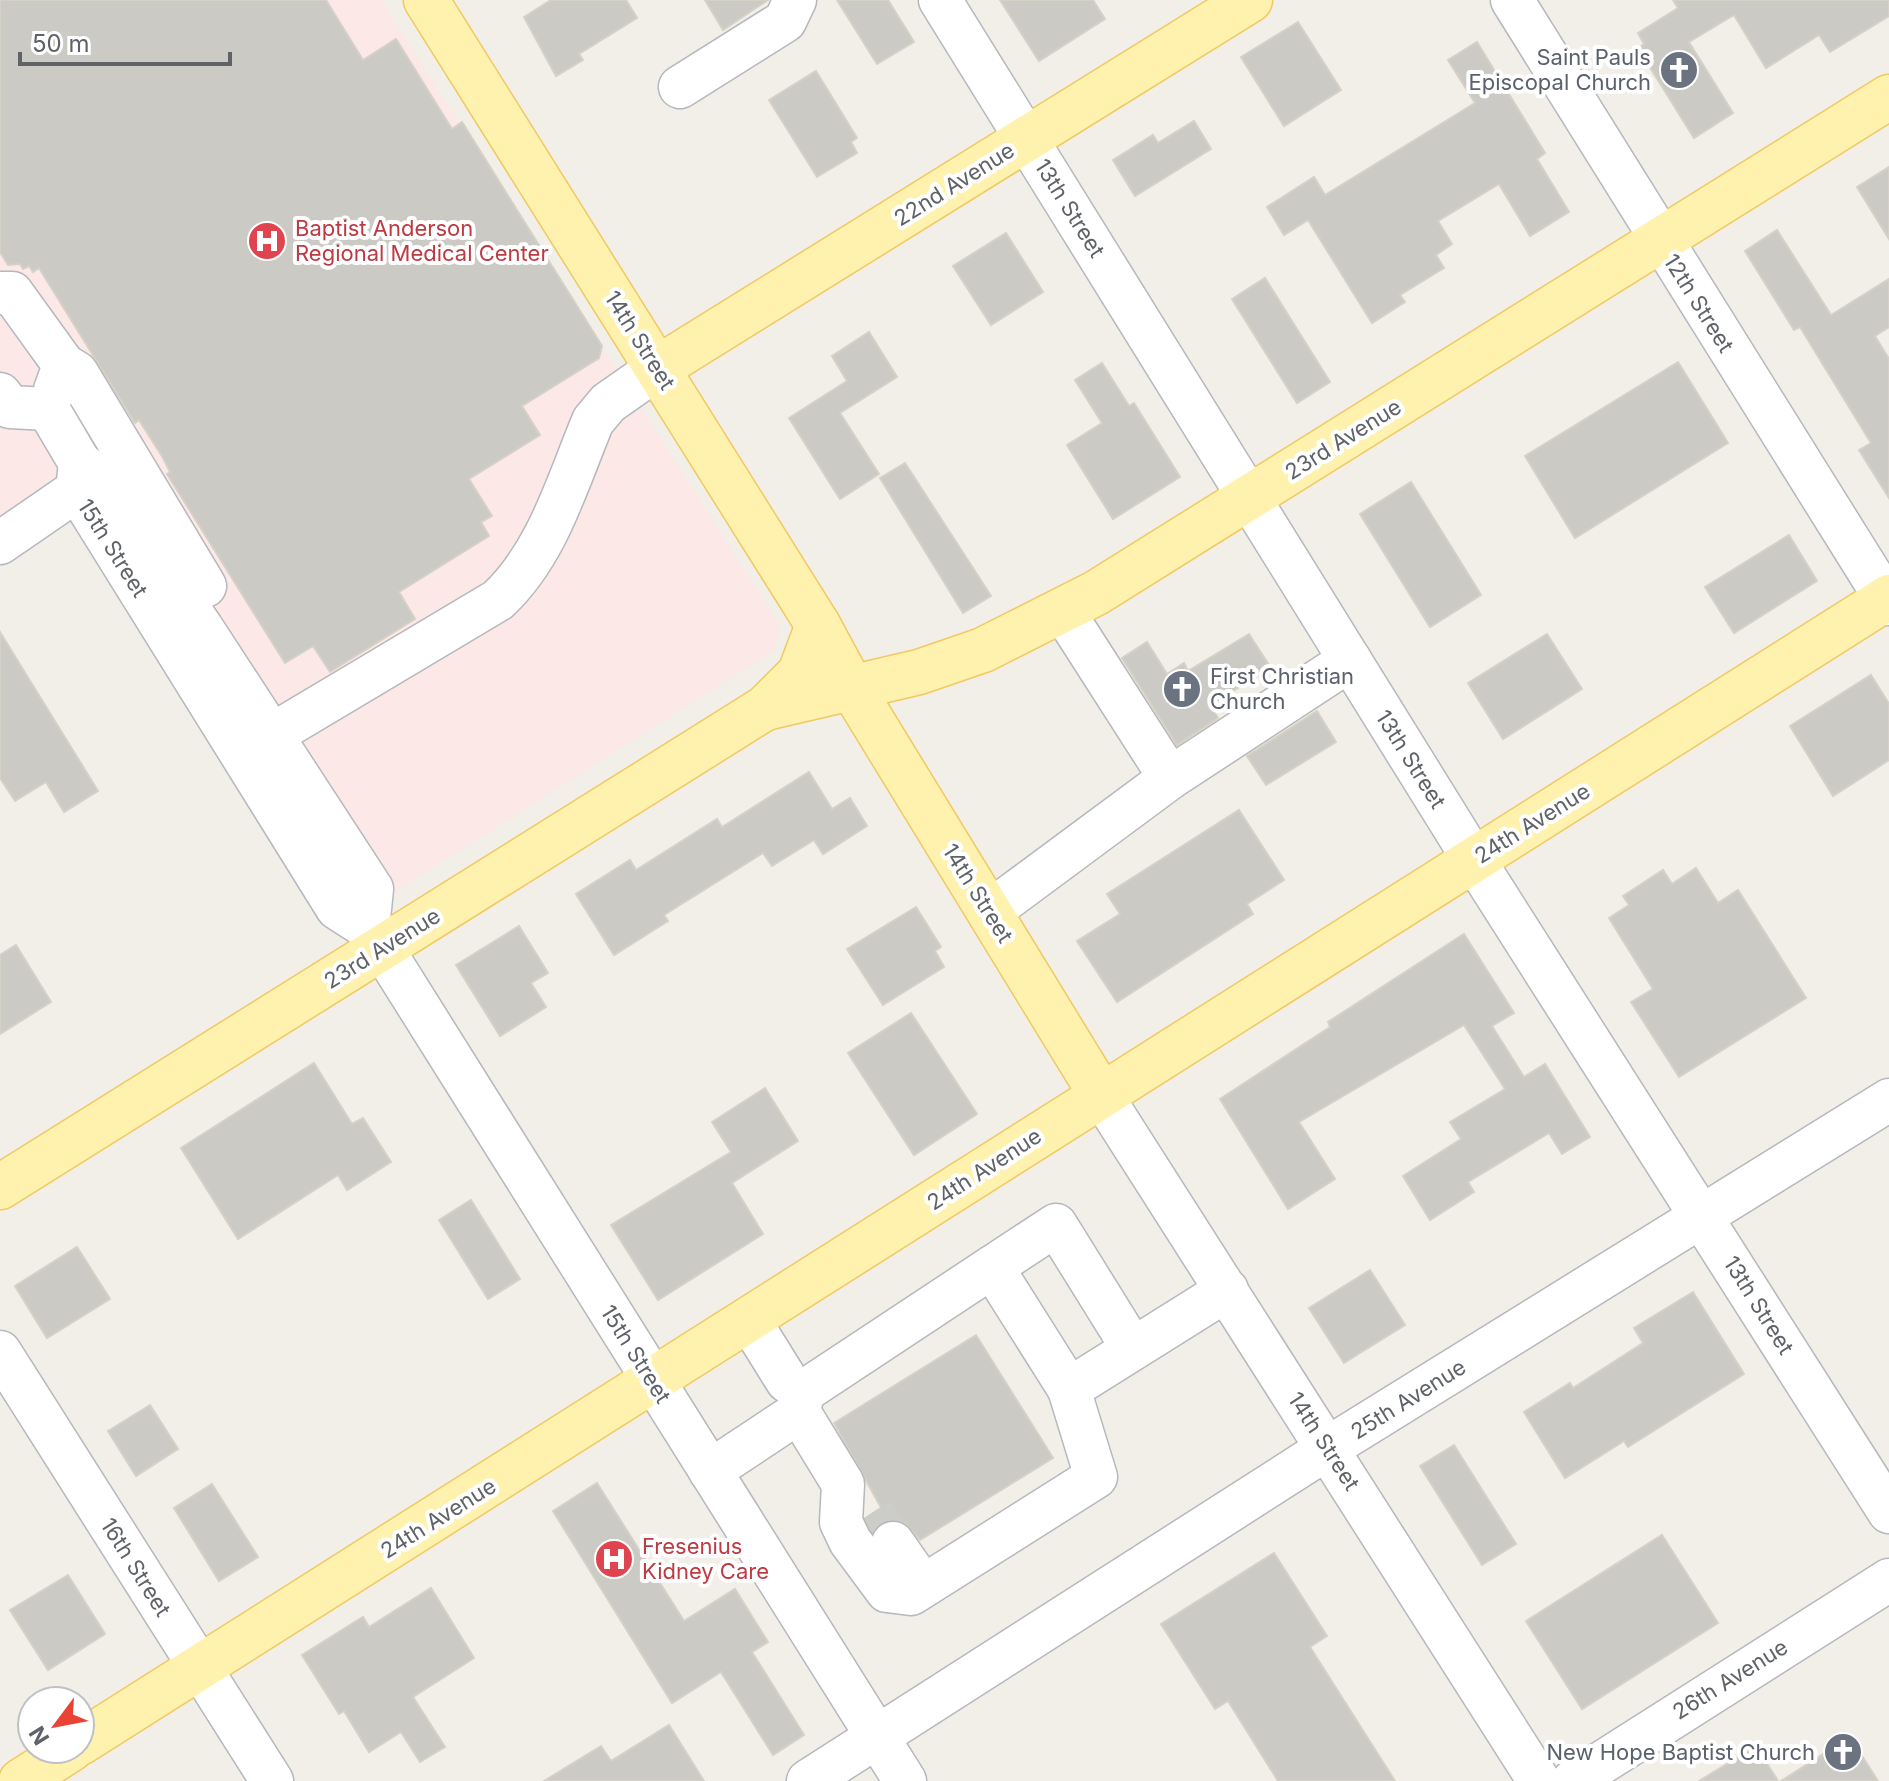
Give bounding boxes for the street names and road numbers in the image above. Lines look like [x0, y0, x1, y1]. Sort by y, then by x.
street label: 22nd Avenue [889, 137, 1019, 231]
street label: 13th Street [1030, 154, 1110, 262]
street label: 12th Street [1659, 249, 1739, 357]
street label: 14th Street [599, 286, 681, 394]
street label: 23rd Avenue [1280, 393, 1406, 485]
street label: 15th Street [73, 494, 153, 602]
street label: 13th Street [1371, 705, 1451, 813]
street label: 24th Avenue [1470, 777, 1594, 869]
street label: 14th Street [937, 839, 1019, 947]
street label: 23rd Avenue [319, 902, 445, 994]
street label: 24th Avenue [922, 1122, 1046, 1216]
street label: 13th Street [1719, 1251, 1799, 1359]
street label: 15th Street [596, 1300, 676, 1408]
street label: 25th Avenue [1346, 1353, 1470, 1445]
street label: 14th Street [1283, 1387, 1365, 1495]
street label: 24th Avenue [376, 1472, 500, 1564]
street label: 16th Street [96, 1513, 176, 1621]
street label: 26th Avenue [1668, 1633, 1792, 1725]

